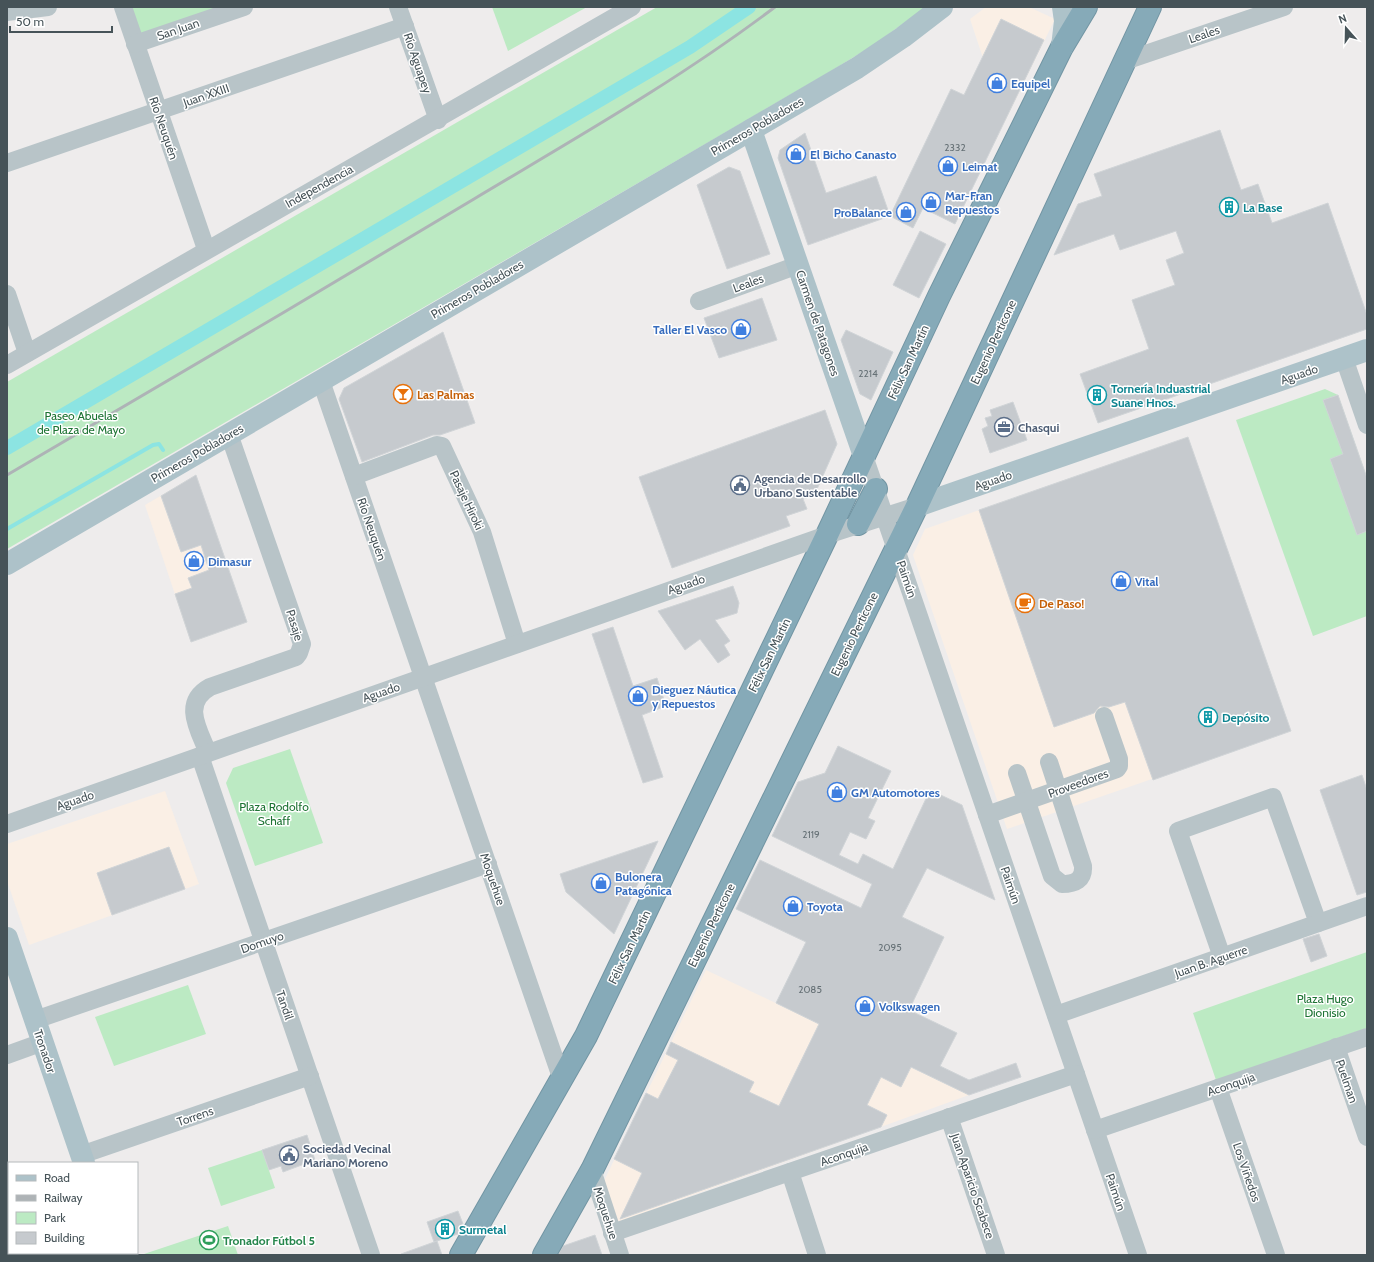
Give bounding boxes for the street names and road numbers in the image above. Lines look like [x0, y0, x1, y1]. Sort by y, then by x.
street label: San Juan [155, 15, 201, 43]
street label: Leales [1187, 22, 1221, 46]
street label: Río Aguapey [401, 31, 435, 95]
street label: Juan XXIII [180, 80, 231, 110]
street label: Primeros Pobladores [708, 93, 806, 159]
street label: Río Neuquén [146, 95, 182, 162]
street label: Independencia [282, 161, 356, 211]
street label: Primeros Pobladores [428, 256, 526, 322]
street label: Carmen de Patagones [793, 268, 843, 378]
street label: Leales [731, 271, 765, 295]
street label: Eugenio Perticone [967, 297, 1019, 387]
street label: Félix San Martín [884, 322, 932, 402]
street label: Aguado [1278, 361, 1320, 387]
street label: Primeros Pobladores [148, 420, 246, 486]
street label: Aguado [972, 467, 1014, 493]
street label: Pasaje Hiroki [447, 468, 487, 532]
street label: Río Neuquén [354, 496, 390, 563]
street label: Paimún [894, 558, 920, 600]
street label: Aguado [665, 571, 707, 597]
street label: Eugenio Perticone [827, 590, 881, 678]
street label: Pasaje [283, 608, 307, 642]
street label: Félix San Martín [745, 615, 793, 694]
street label: Aguado [360, 679, 402, 705]
street label: Proveedores [1046, 765, 1110, 801]
street label: Aguado [54, 787, 96, 813]
street label: Moquehue [477, 851, 509, 907]
street label: Paimún [998, 864, 1024, 906]
street label: Eugenio Perticone [684, 881, 738, 969]
street label: Félix San Martín [605, 907, 653, 986]
street label: Domuyo [238, 928, 286, 956]
street label: Juan B. Aguerre [1172, 942, 1249, 981]
street label: Tandil [273, 988, 297, 1022]
street label: Tronador [31, 1027, 59, 1075]
street label: Puelman [1333, 1057, 1362, 1105]
street label: Aconquija [1205, 1069, 1257, 1099]
street label: Torrens [175, 1103, 215, 1129]
street label: Juan Aparicio Scabece [948, 1130, 998, 1241]
street label: Aconquija [818, 1139, 870, 1169]
street label: Los Viñedos [1230, 1140, 1264, 1204]
street label: Paimún [1103, 1171, 1129, 1213]
street label: Moquehue [590, 1185, 622, 1241]

